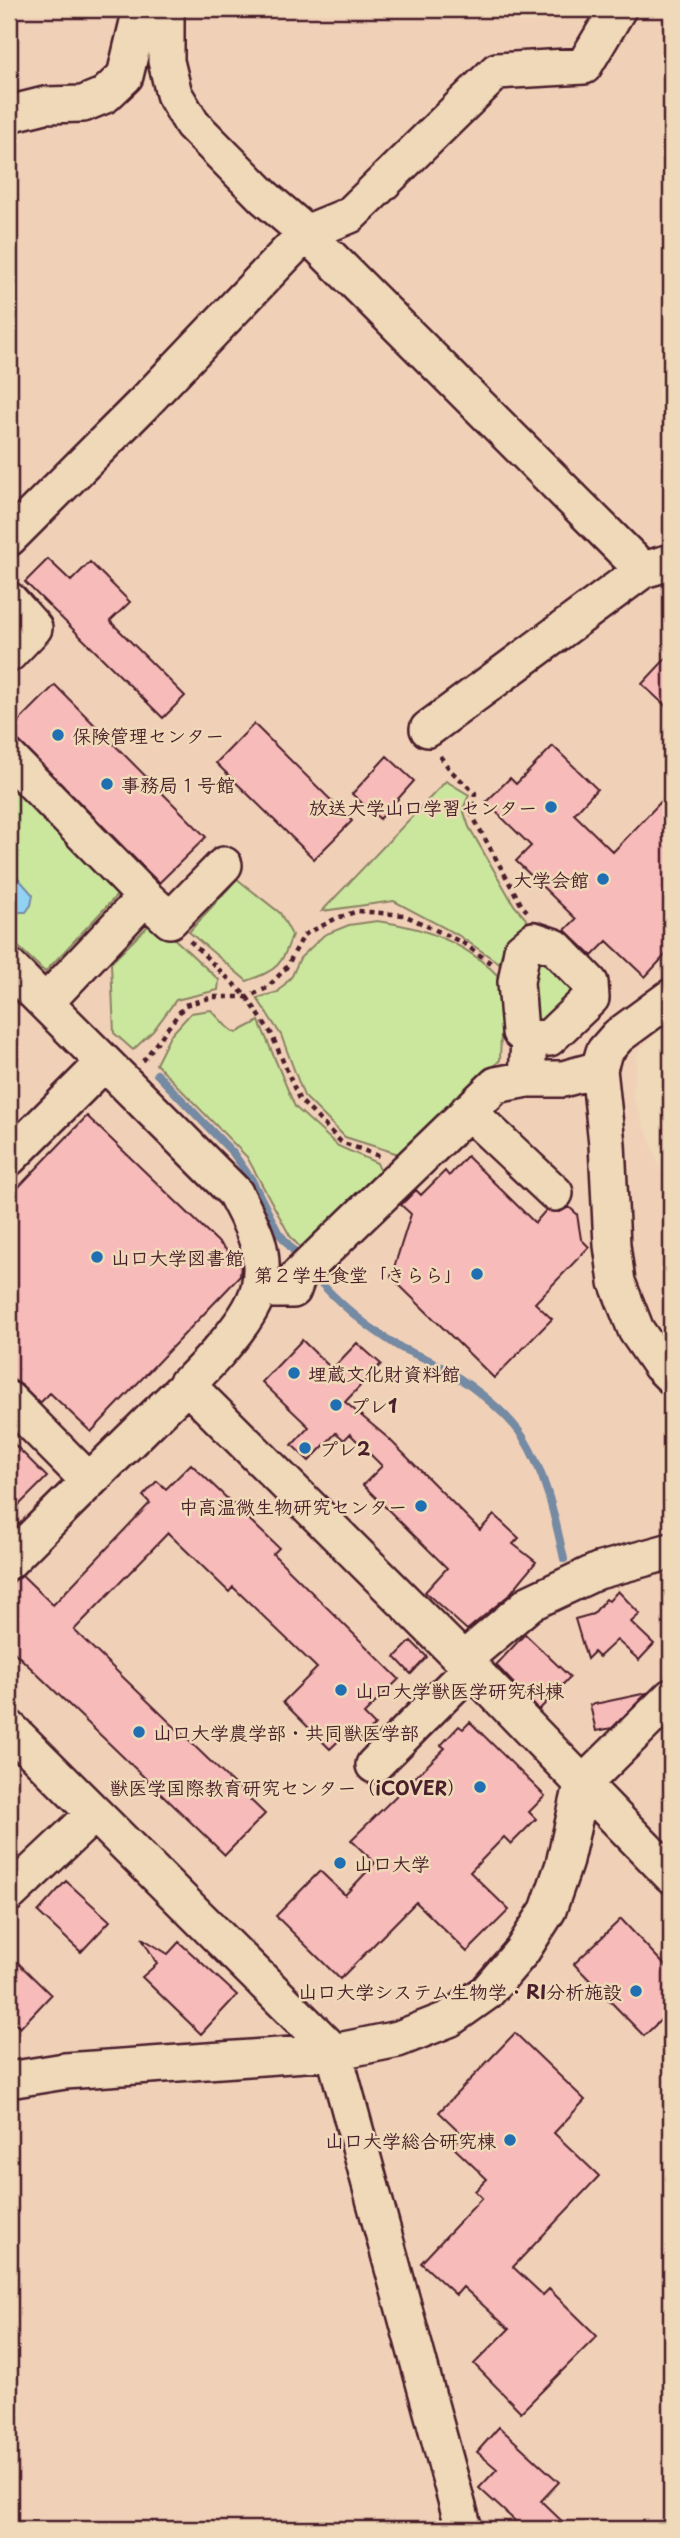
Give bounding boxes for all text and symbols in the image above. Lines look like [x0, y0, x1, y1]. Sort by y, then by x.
place label: 保険管理センター [72, 721, 224, 749]
marker: 保険管理センター [50, 727, 66, 743]
place label: 事務局１号館 [121, 770, 235, 798]
marker: 事務局１号館 [99, 776, 115, 792]
place label: 放送大学山口学習センター [309, 793, 537, 821]
marker: 放送大学山口学習センター [543, 799, 559, 815]
place label: 大学会館 [513, 865, 589, 893]
marker: 大学会館 [595, 871, 611, 887]
place label: 山口大学図書館 [111, 1243, 244, 1271]
marker: 山口大学図書館 [89, 1249, 105, 1265]
place label: 第２学生食堂「きらら」 [254, 1260, 463, 1288]
marker: 第２学生食堂「きらら」 [469, 1266, 485, 1282]
place label: 埋蔵文化財資料館 [308, 1359, 460, 1387]
marker: 埋蔵文化財資料館 [286, 1365, 302, 1381]
place label: プレ1 [350, 1391, 397, 1419]
marker: プレ1 [328, 1397, 344, 1413]
place label: プレ2 [319, 1434, 370, 1462]
marker: プレ2 [297, 1440, 313, 1456]
place label: 中高温微生物研究センター [179, 1492, 407, 1520]
marker: 中高温微生物研究センター [413, 1498, 429, 1514]
place label: 山口大学獣医学研究科棟 [355, 1676, 564, 1704]
marker: 山口大学獣医学研究科棟 [333, 1682, 349, 1698]
place label: 山口大学農学部・共同獣医学部 [153, 1718, 419, 1746]
marker: 山口大学農学部・共同獣医学部 [131, 1724, 147, 1740]
place label: 獣医学国際教育研究センター（iCOVER） [109, 1773, 466, 1801]
marker: 獣医学国際教育研究センター（iCOVER） [472, 1779, 488, 1795]
place label: 山口大学 [354, 1849, 430, 1877]
marker: 山口大学 [332, 1855, 348, 1871]
place label: 山口大学システム生物学・RI分析施設 [298, 1977, 622, 2005]
marker: 山口大学システム生物学・RI分析施設 [628, 1983, 644, 1999]
place label: 山口大学総合研究棟 [325, 2126, 496, 2154]
marker: 山口大学総合研究棟 [502, 2132, 518, 2148]

